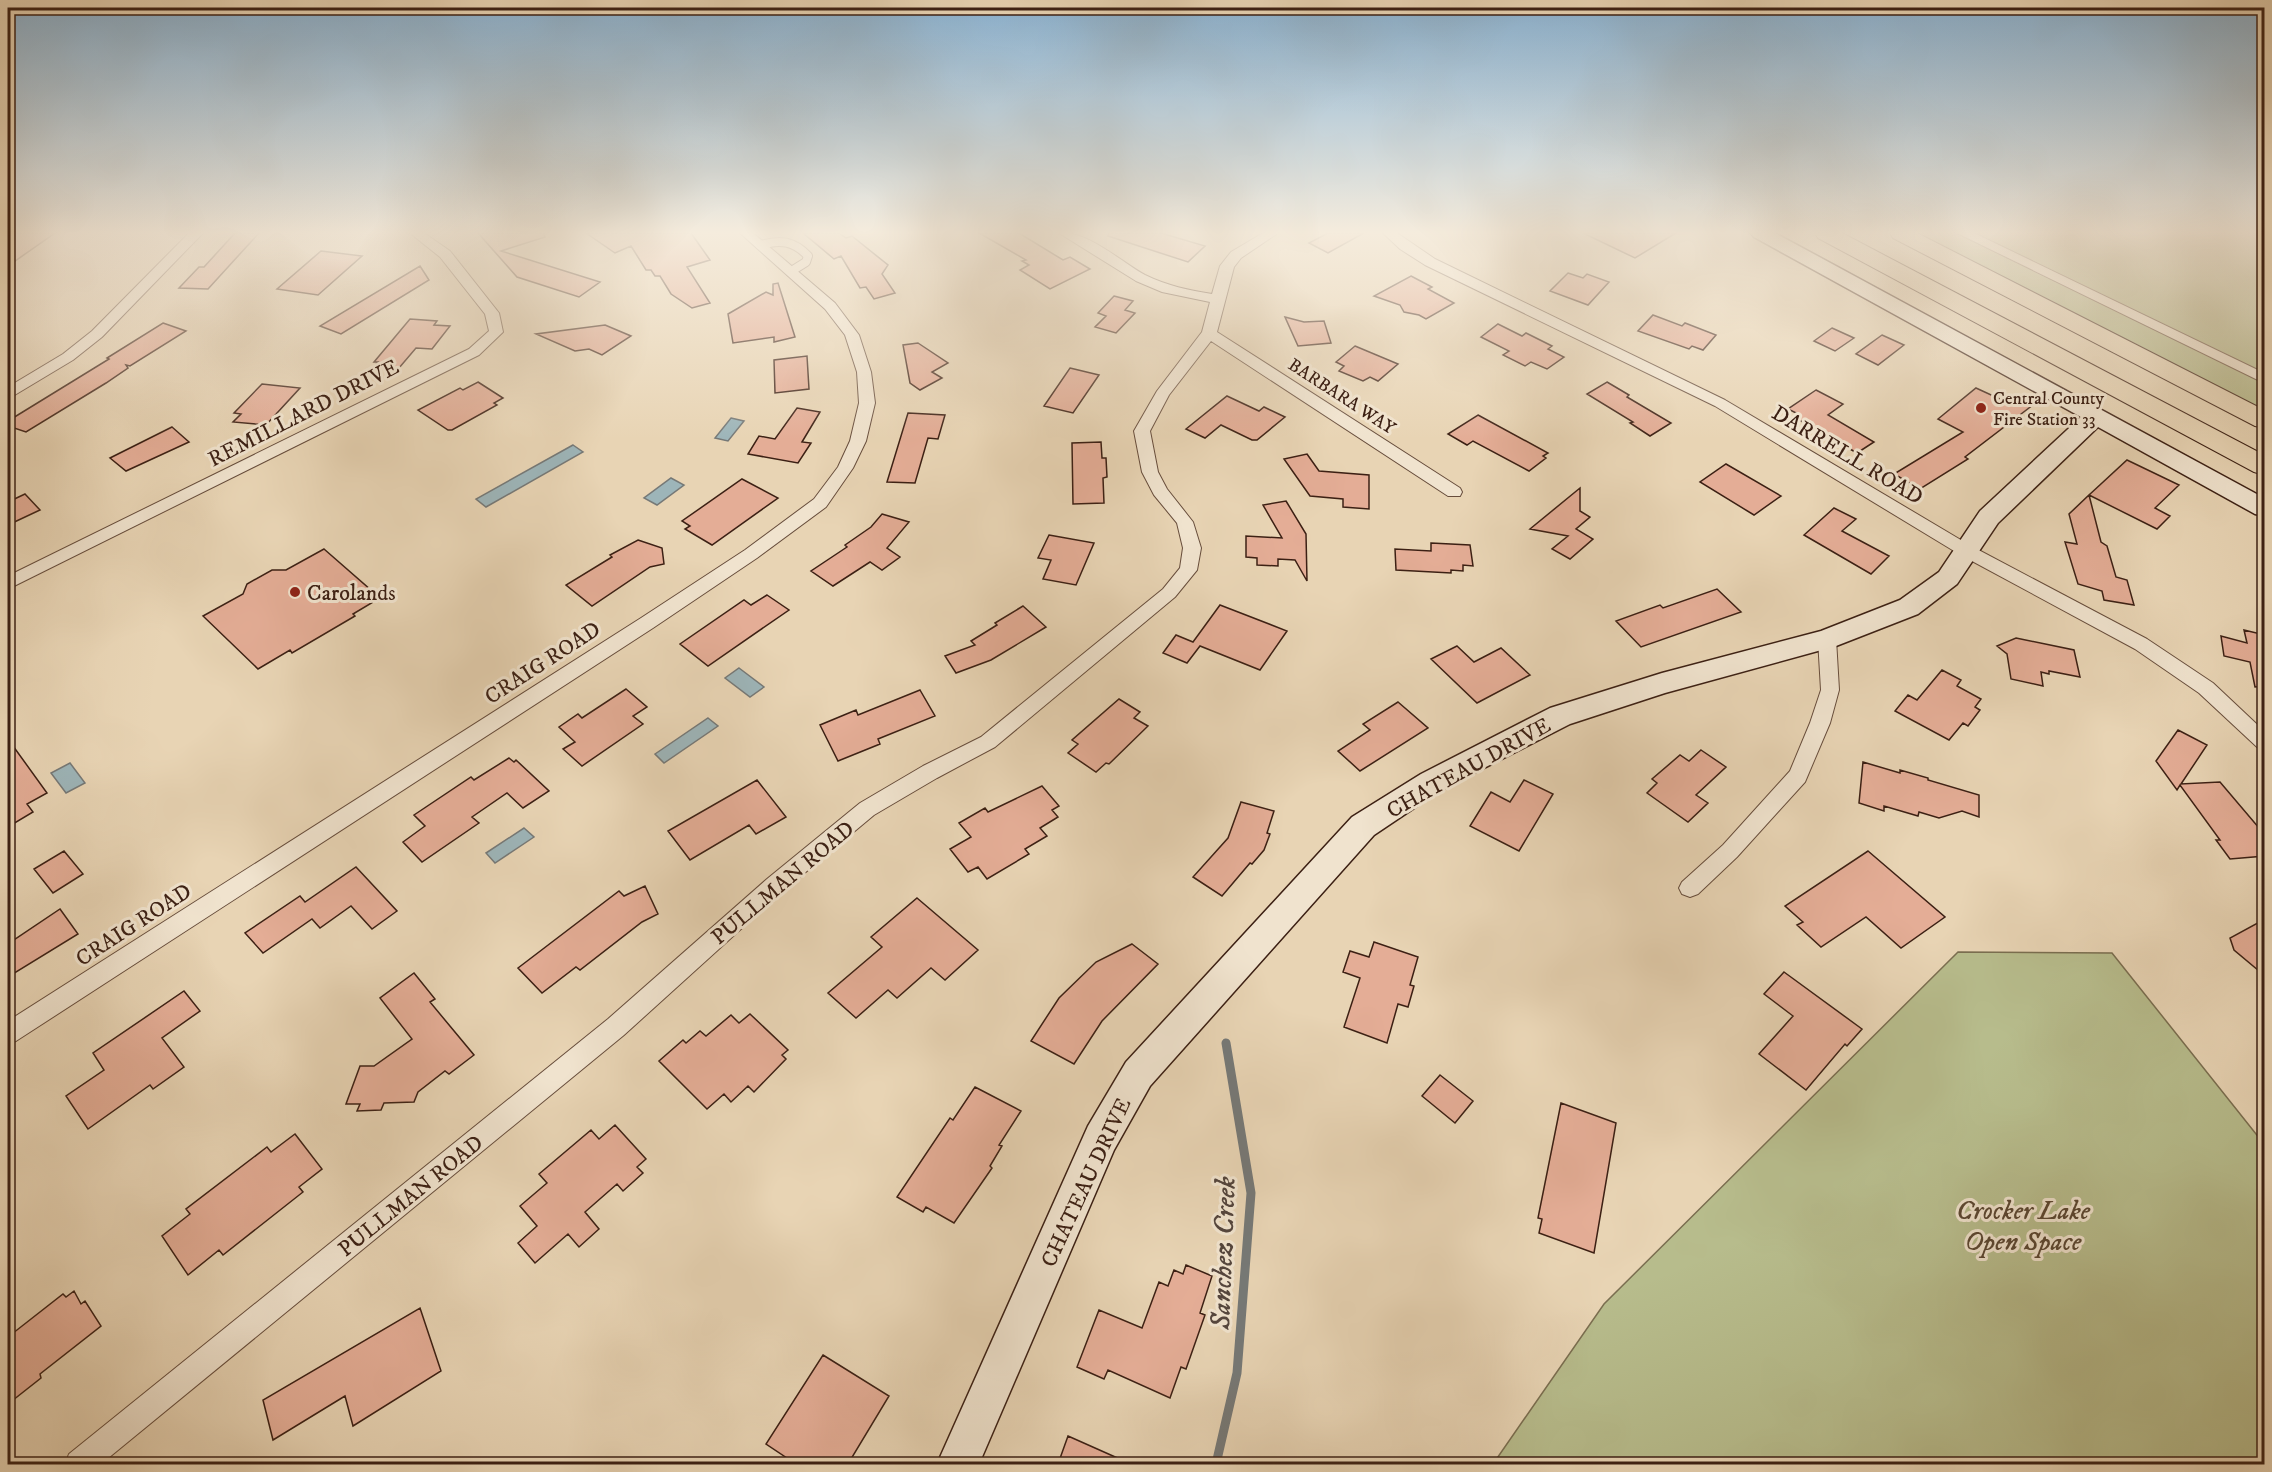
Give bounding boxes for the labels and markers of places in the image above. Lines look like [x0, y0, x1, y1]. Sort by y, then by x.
place label: Central County Fire Station 33 [1993, 388, 2105, 431]
marker: Central County Fire Station 33 [1974, 401, 1988, 415]
place label: Carolands [307, 580, 395, 607]
marker: Carolands [288, 585, 302, 599]

